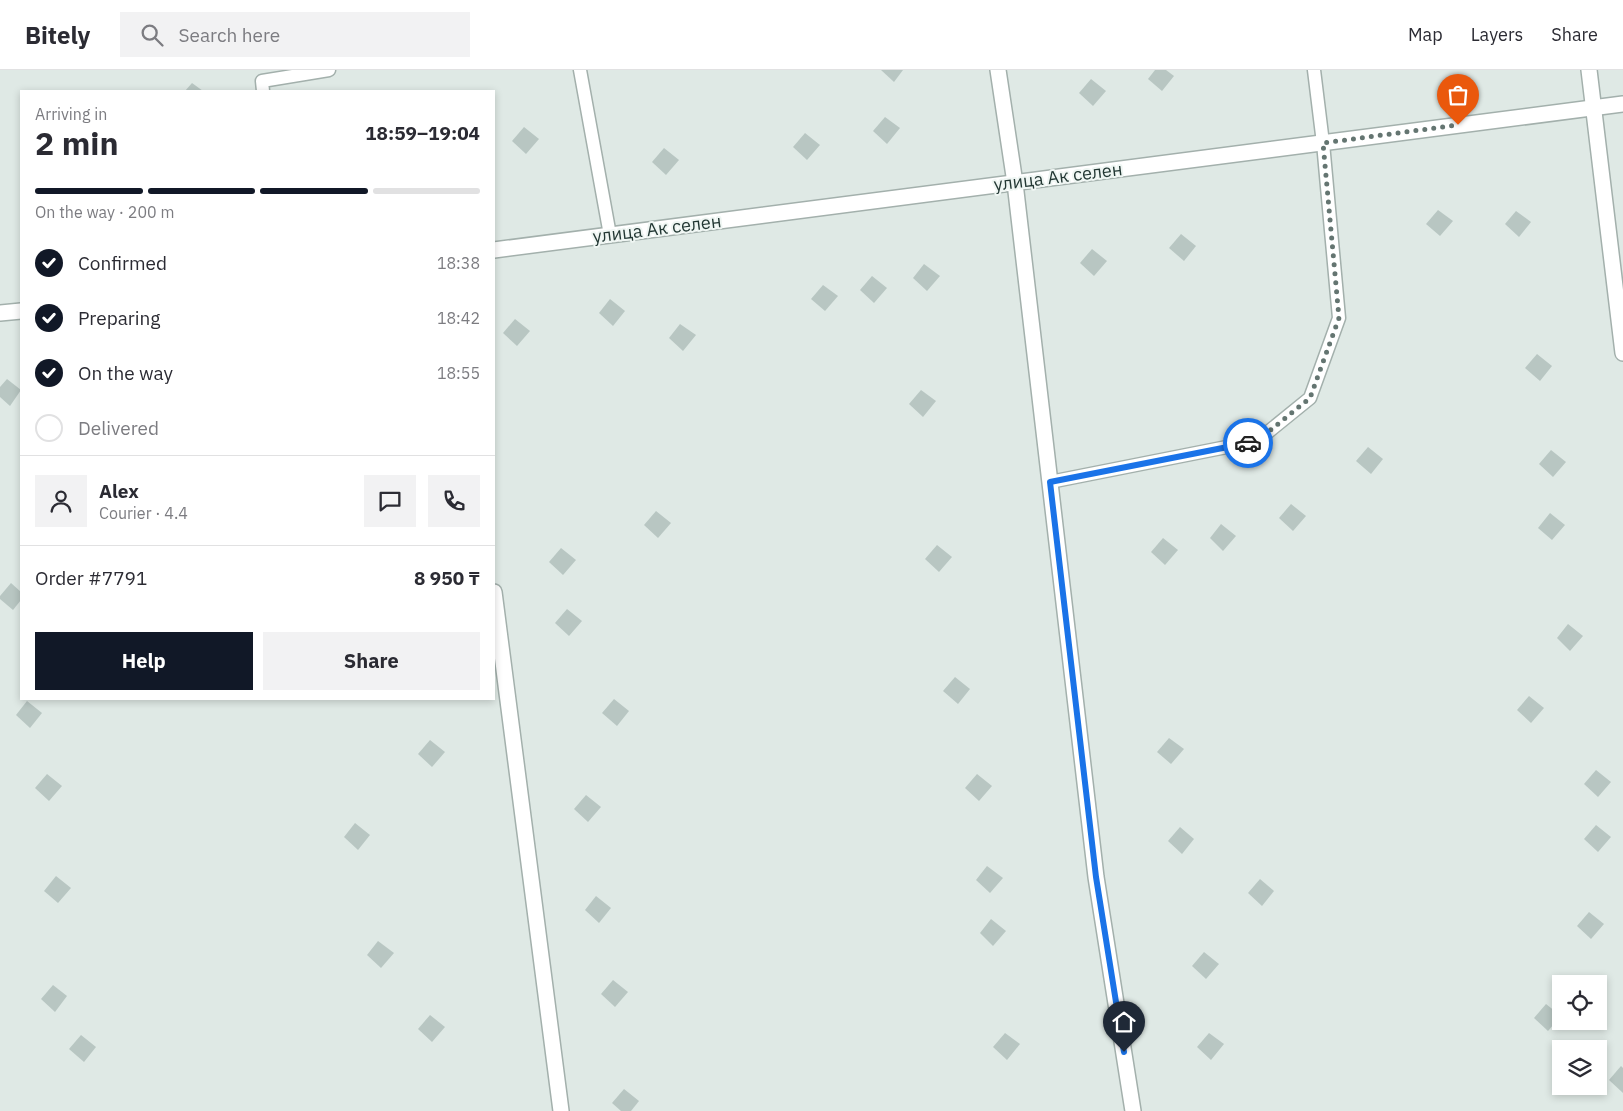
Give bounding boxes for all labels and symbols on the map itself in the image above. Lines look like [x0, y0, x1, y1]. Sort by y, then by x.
pin [1437, 74, 1479, 125]
street label: улица Ак селен [992, 157, 1123, 196]
street label: улица Ак селен [591, 209, 722, 248]
courier [1223, 418, 1273, 468]
pin [1103, 1001, 1145, 1052]

